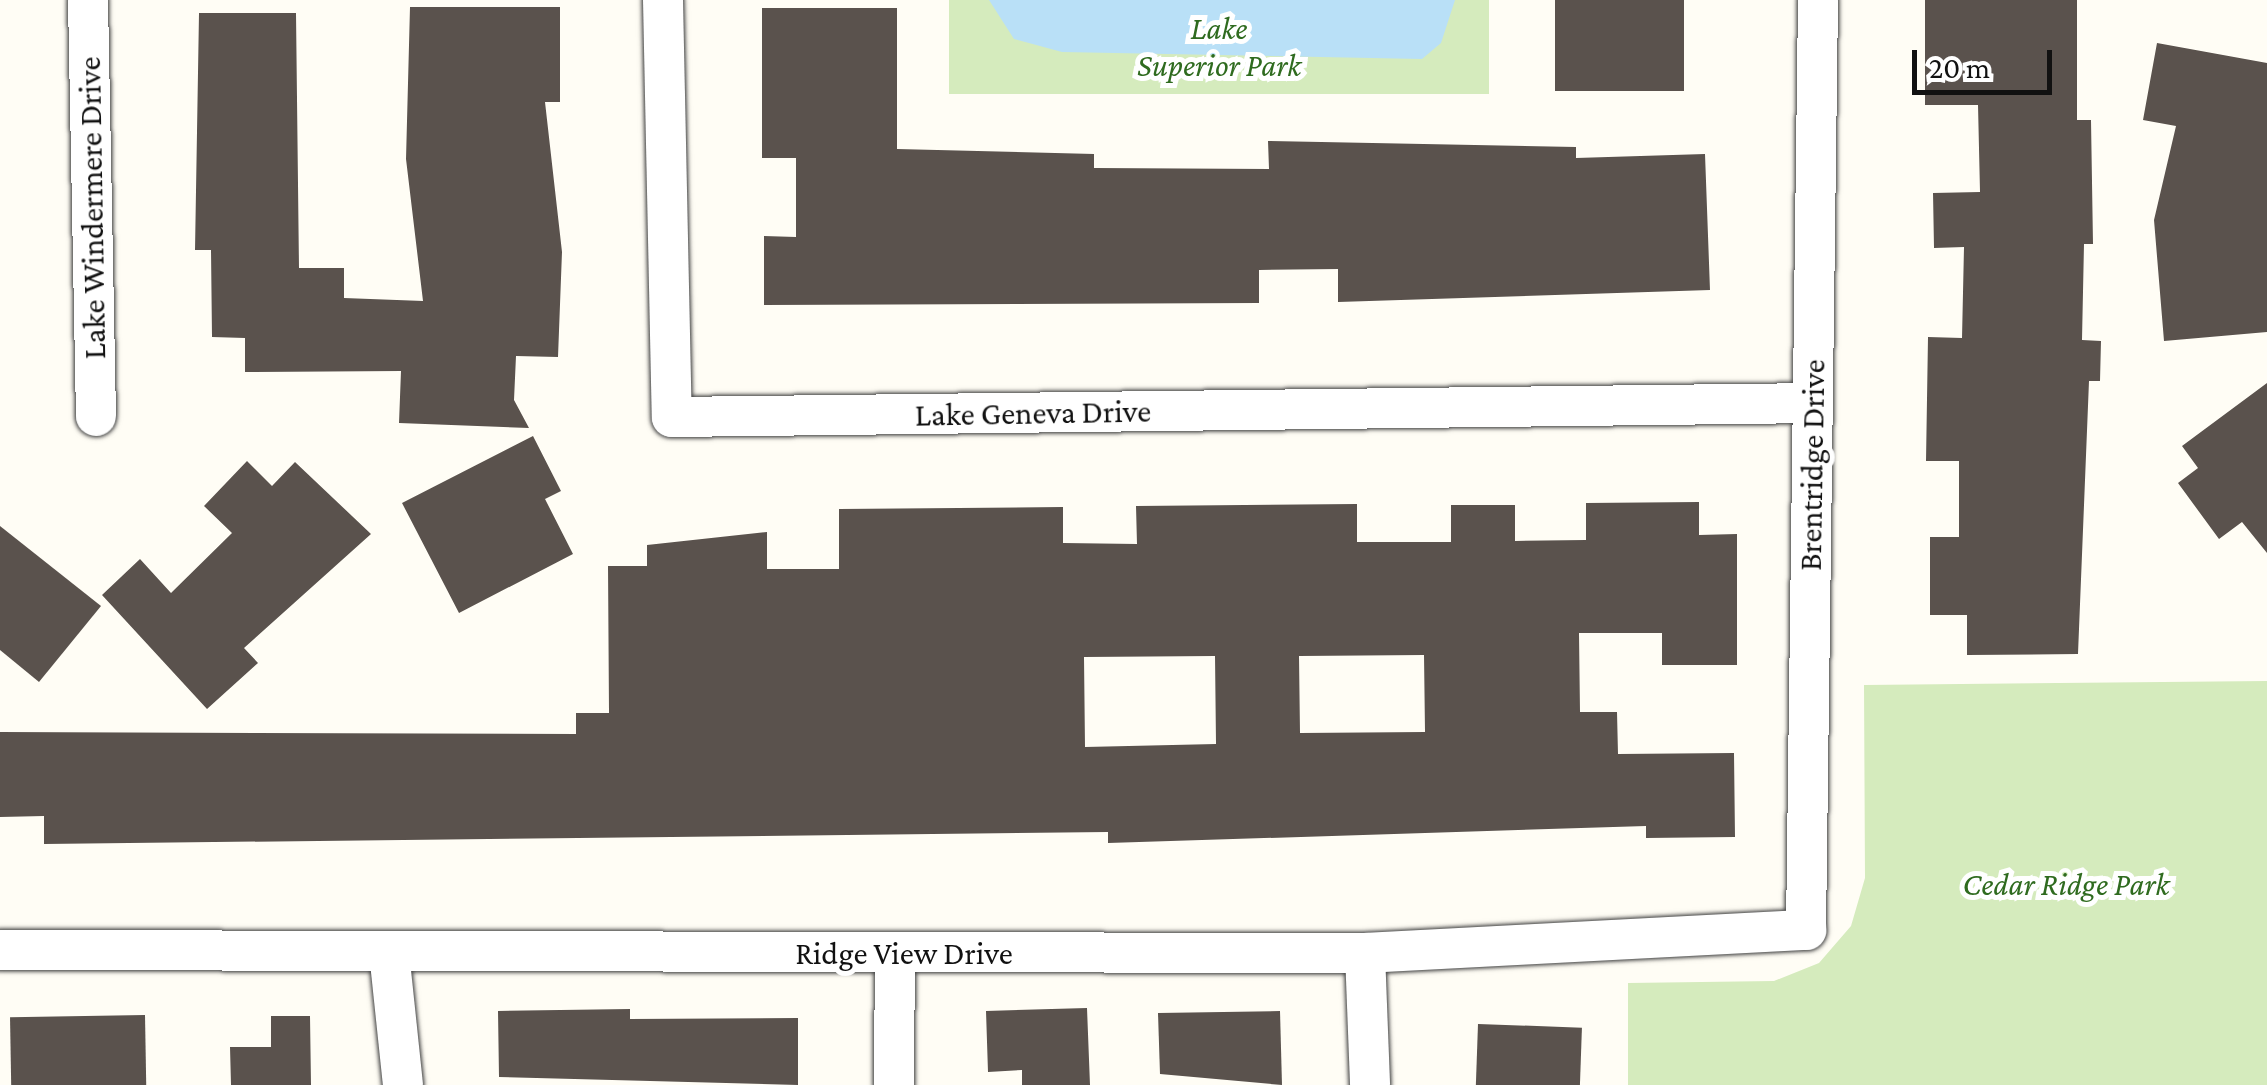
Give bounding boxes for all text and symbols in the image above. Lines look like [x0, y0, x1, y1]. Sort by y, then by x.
park label: Lake Superior Park [1137, 10, 1301, 85]
scale bar [1917, 30, 2057, 92]
text: 20 m [1929, 51, 1990, 84]
street label: Lake Windermere Drive [70, 56, 114, 360]
street label: Brentridge Drive [1791, 359, 1833, 571]
street label: Lake Geneva Drive [915, 392, 1151, 434]
park label: Cedar Ridge Park [1963, 865, 2169, 903]
street label: Ridge View Drive [795, 934, 1013, 972]

